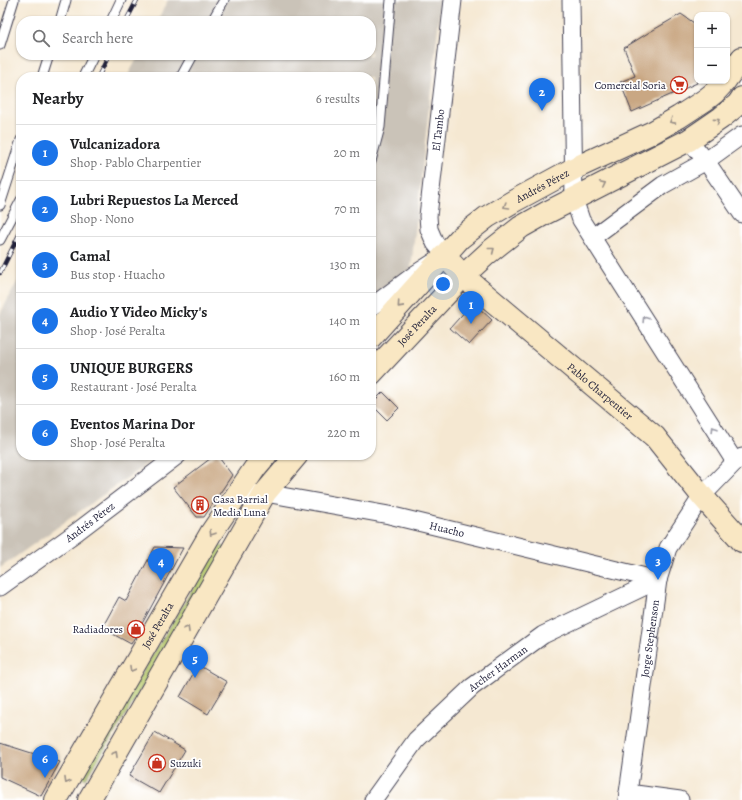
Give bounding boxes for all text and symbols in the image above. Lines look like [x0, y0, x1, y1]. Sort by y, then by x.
map controls [694, 12, 730, 84]
button: + [694, 12, 730, 48]
search box [16, 16, 376, 60]
icon: search [30, 27, 52, 49]
text: Search here [62, 28, 133, 48]
button: − [694, 48, 730, 84]
supermarket icon: Comercial Soria [669, 75, 689, 95]
pin: 2 [529, 78, 555, 111]
place label: Comercial Soria [594, 78, 667, 93]
text: Nearby [32, 87, 83, 110]
text: 6 results [316, 90, 360, 107]
street label: El Tambo [428, 108, 448, 152]
one-way arrow [669, 116, 676, 124]
one-way arrow [712, 119, 719, 126]
text: Vulcanizadora [70, 134, 160, 154]
text: 1 [43, 144, 47, 161]
text: 20 m [334, 144, 360, 161]
text: Shop · Pablo Charpentier [70, 154, 201, 171]
street label: Andrés Pérez [512, 165, 572, 207]
one-way arrow [599, 182, 607, 189]
text: Lubri Repuestos La Merced [70, 190, 238, 210]
text: 2 [42, 200, 48, 217]
text: 70 m [334, 200, 360, 217]
one-way arrow [503, 201, 510, 208]
text: Shop · Nono [70, 210, 134, 227]
text: Camal [70, 246, 110, 266]
one-way arrow [487, 248, 494, 255]
text: 3 [42, 256, 48, 273]
text: 130 m [330, 256, 360, 273]
text: Bus stop · Huacho [70, 266, 165, 283]
your location [433, 274, 453, 294]
pin: 1 [458, 291, 484, 324]
one-way arrow [397, 300, 404, 308]
street label: José Peralta [394, 301, 441, 349]
text: Audio Y Video Micky's [70, 302, 207, 322]
text: 4 [42, 312, 48, 329]
text: 140 m [329, 312, 360, 329]
one-way arrow [642, 316, 649, 323]
text: Shop · José Peralta [70, 322, 165, 339]
text: UNIQUE BURGERS [70, 358, 193, 378]
street label: Pablo Charpentier [564, 359, 636, 423]
text: 5 [42, 368, 48, 385]
text: 160 m [329, 368, 360, 385]
text: Restaurant · José Peralta [70, 378, 197, 395]
text: Eventos Marina Dor [70, 414, 195, 434]
text: 6 [42, 424, 48, 441]
text: 220 m [327, 424, 360, 441]
one-way arrow [712, 426, 719, 433]
text: Shop · José Peralta [70, 434, 165, 451]
place label: Casa Barrial Media Luna [213, 492, 268, 520]
building icon: Casa Barrial Media Luna [190, 495, 210, 515]
street label: Andrés Pérez [61, 498, 118, 546]
street label: Huacho [428, 518, 466, 541]
one-way arrow [209, 529, 217, 536]
pin: 3 [645, 547, 671, 580]
pin: 4 [148, 548, 174, 581]
street label: José Peralta [138, 599, 177, 651]
street label: Jorge Stephenson [637, 599, 663, 679]
shop icon: Radiadores [126, 619, 146, 639]
place label: Radiadores [72, 622, 123, 637]
one-way arrow [182, 626, 189, 633]
street label: Archer Harman [464, 641, 531, 695]
pin: 5 [182, 645, 208, 678]
one-way arrow [130, 665, 137, 672]
pin: 6 [32, 745, 58, 778]
one-way arrow [111, 751, 118, 758]
shop icon: Suzuki [147, 753, 167, 773]
place label: Suzuki [170, 756, 201, 771]
one-way arrow [64, 777, 71, 784]

